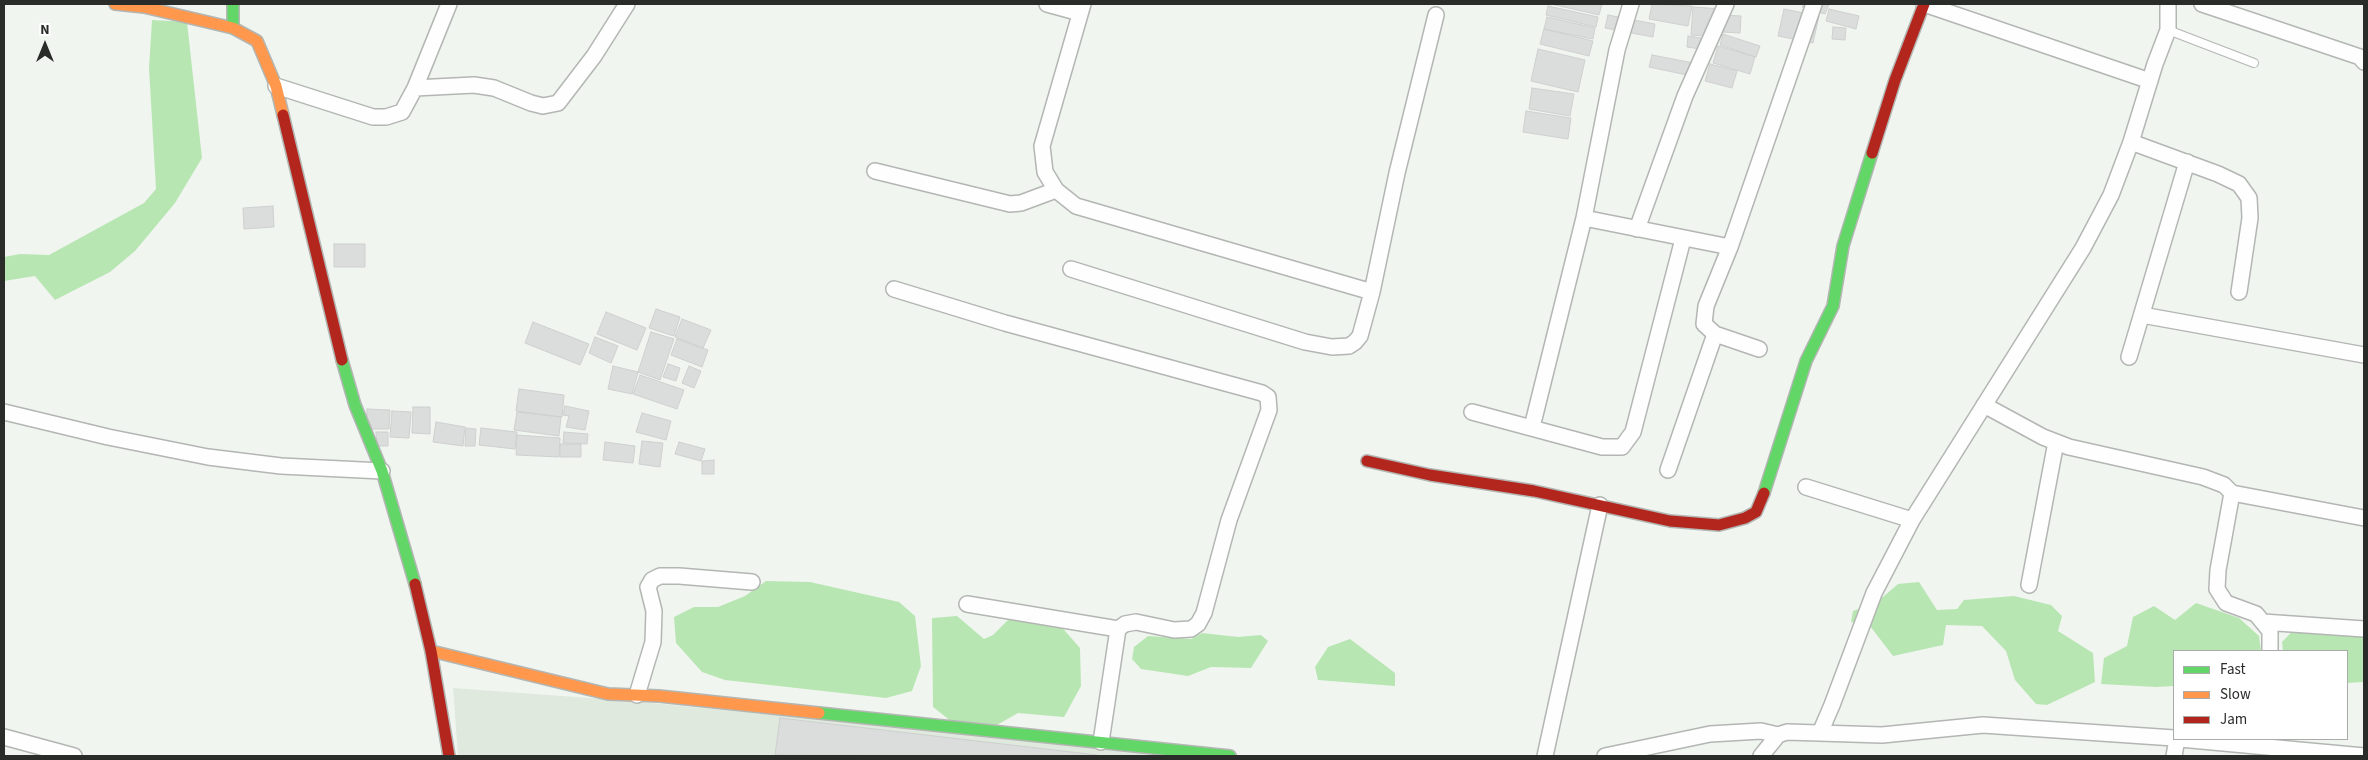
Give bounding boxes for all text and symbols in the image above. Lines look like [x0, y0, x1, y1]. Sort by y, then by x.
north arrow [20, 20, 70, 70]
text: N [40, 20, 50, 40]
legend [2173, 650, 2348, 740]
text: Fast [2220, 659, 2246, 680]
text: Slow [2220, 684, 2251, 705]
text: Jam [2220, 709, 2247, 730]

